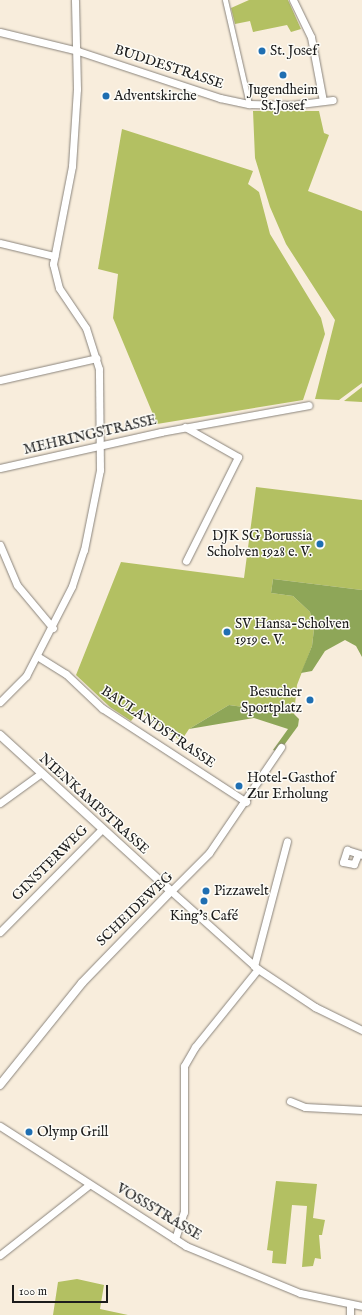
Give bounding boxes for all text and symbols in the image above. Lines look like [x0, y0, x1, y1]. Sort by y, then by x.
street label: BUDDESTRASSE [112, 41, 226, 93]
place label: St. Josef [270, 43, 317, 59]
marker: St. Josef [257, 46, 267, 56]
marker: Jugendheim St.Josef [278, 70, 288, 80]
place label: Jugendheim St.Josef [248, 82, 318, 114]
place label: Adventskirche [114, 88, 197, 104]
marker: Adventskirche [101, 91, 111, 101]
street label: MEHRINGSTRASSE [22, 412, 158, 458]
place label: DJK SG Borussia Scholven 1928 e. V. [207, 528, 312, 560]
marker: DJK SG Borussia Scholven 1928 e. V. [315, 539, 325, 549]
place label: SV Hansa-Scholven 1919 e. V. [235, 616, 349, 648]
marker: SV Hansa-Scholven 1919 e. V. [222, 627, 232, 637]
street label: BAULANDSTRASSE [98, 682, 218, 772]
place label: Besucher Sportplatz [241, 684, 302, 716]
marker: Besucher Sportplatz [305, 695, 315, 705]
street label: NIENKAMPSTRASSE [36, 750, 152, 858]
place label: Hotel-Gasthof Zur Erholung [247, 770, 335, 802]
marker: Hotel-Gasthof Zur Erholung [234, 781, 244, 791]
street label: GINSTERWEG [9, 822, 91, 904]
street label: SCHEIDEWEG [93, 868, 177, 950]
place label: Pizzawelt [214, 883, 269, 899]
marker: Pizzawelt [201, 886, 211, 896]
marker: King's Café [199, 896, 209, 906]
place label: King's Café [170, 908, 238, 924]
place label: Olymp Grill [37, 1124, 108, 1140]
marker: Olymp Grill [24, 1127, 34, 1137]
street label: VOSSSTRASSE [113, 1180, 205, 1244]
scale bar [14, 1277, 110, 1303]
text: 100 m [19, 1284, 47, 1299]

